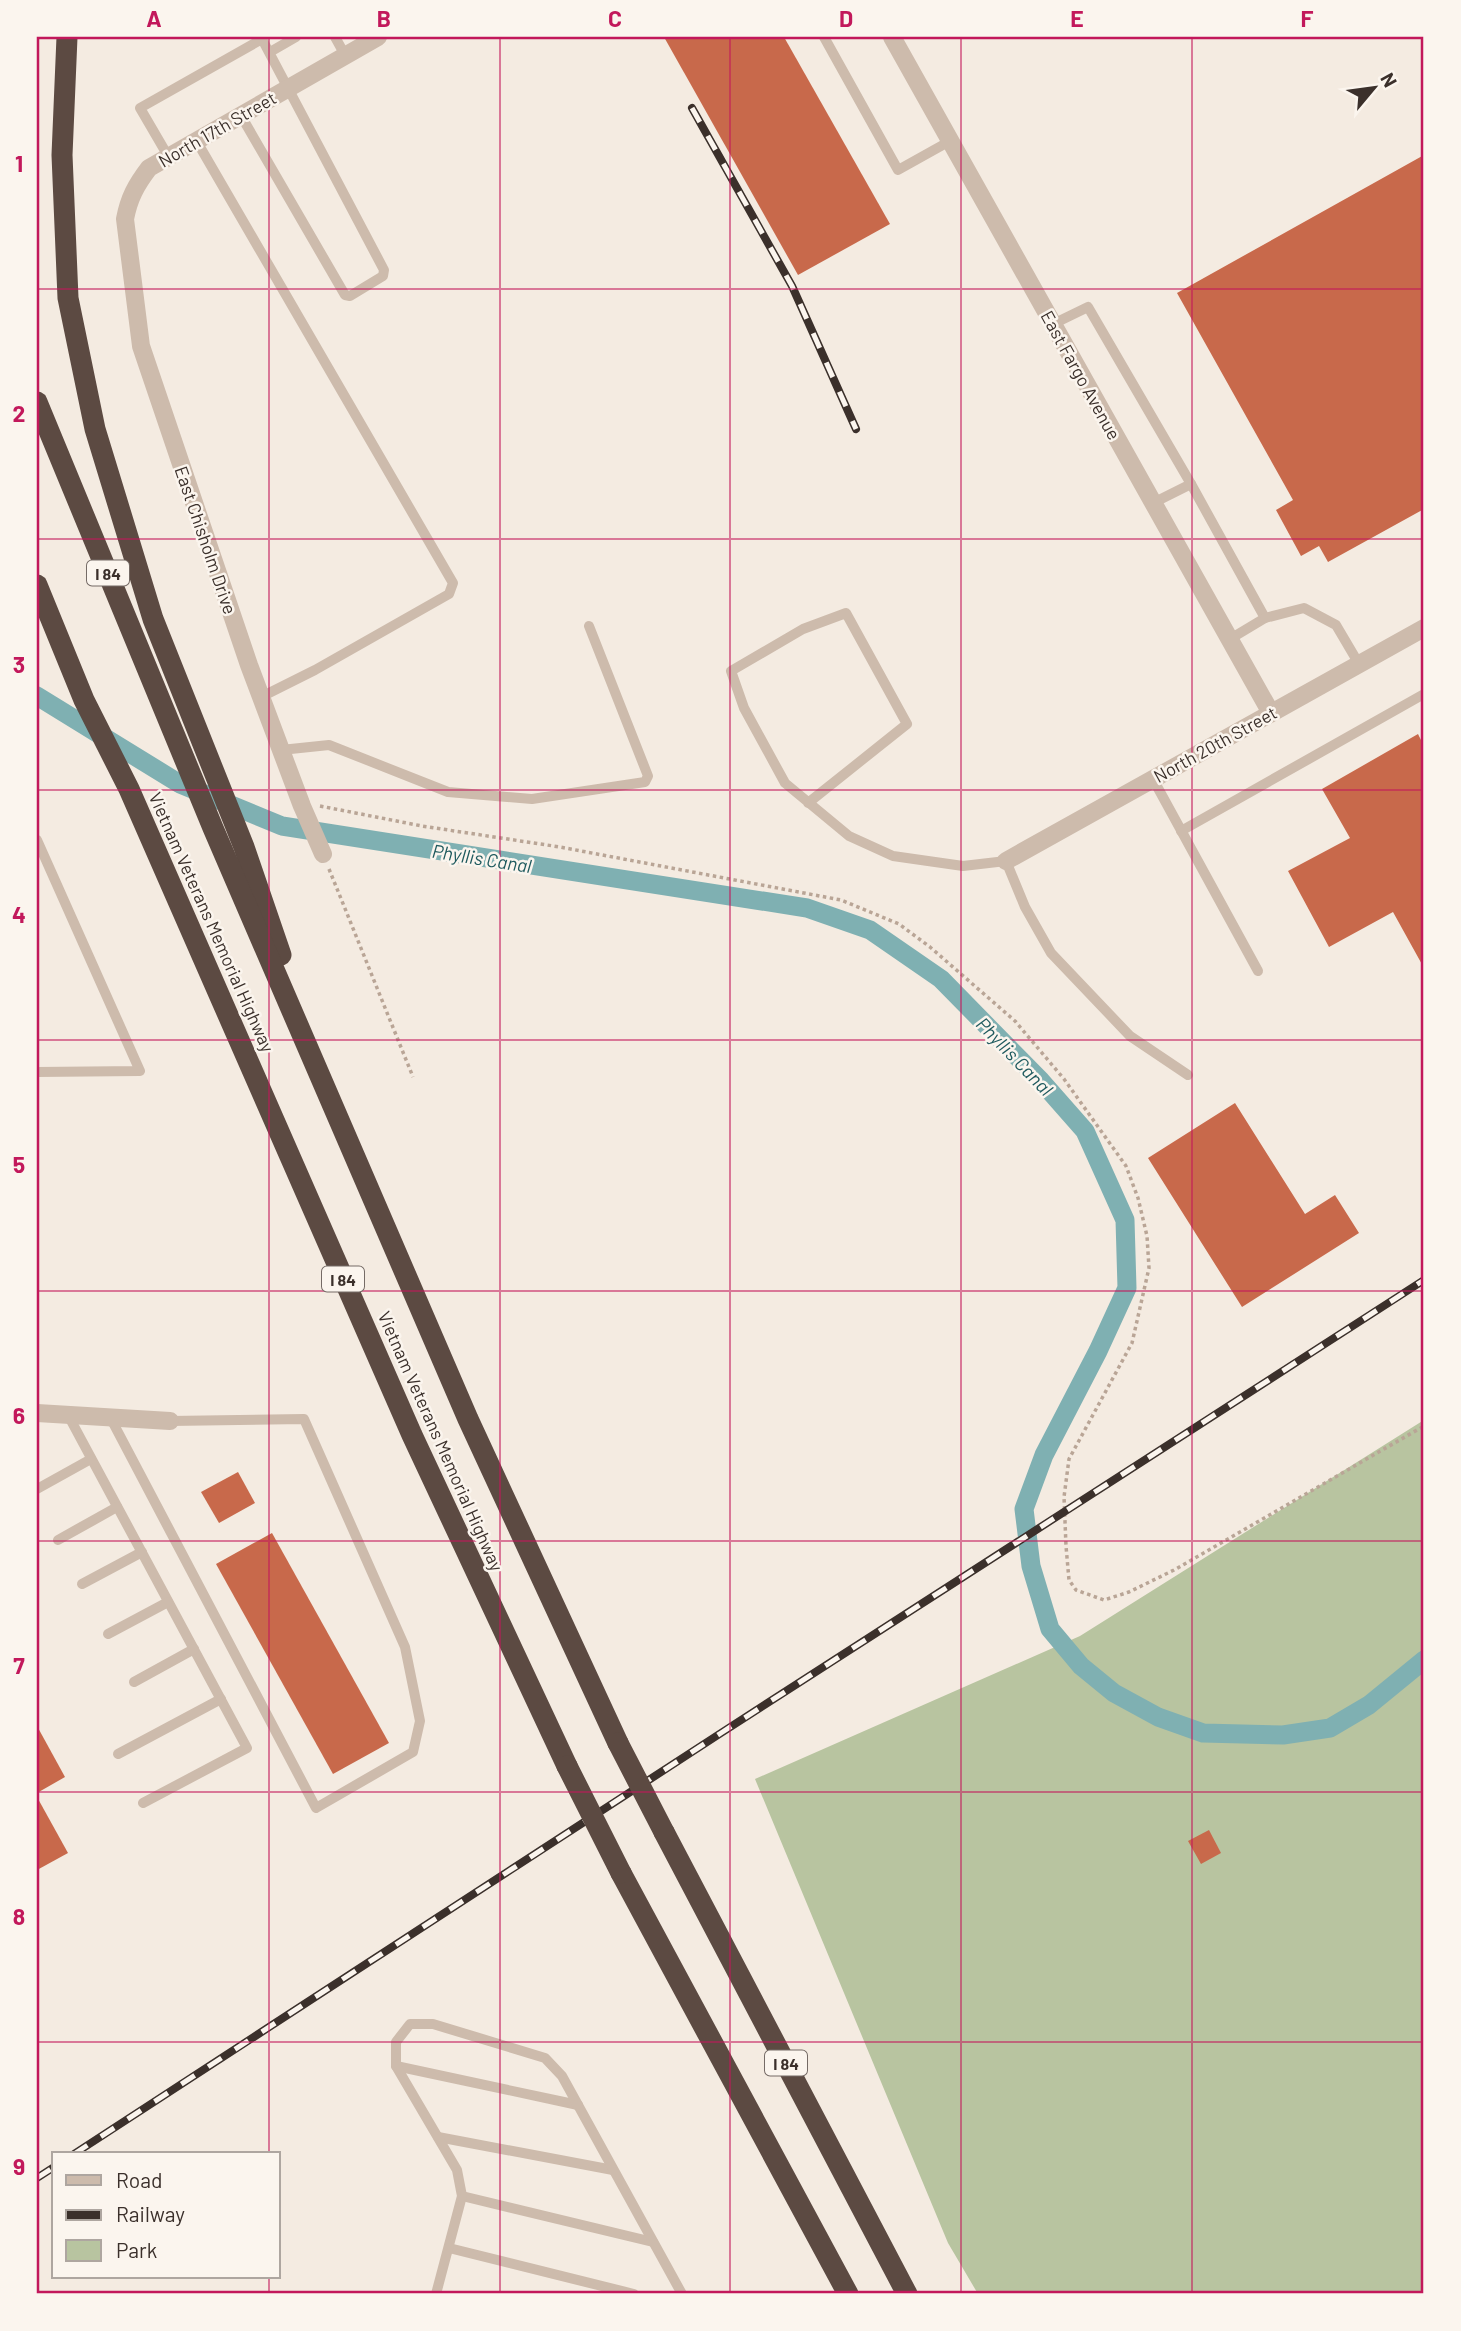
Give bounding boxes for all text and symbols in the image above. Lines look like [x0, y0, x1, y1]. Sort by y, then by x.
text: A [146, 4, 162, 32]
text: B [377, 4, 391, 32]
text: C [608, 4, 622, 32]
text: D [839, 4, 853, 32]
text: E [1070, 4, 1084, 32]
text: F [1301, 4, 1314, 32]
north arrow [1338, 52, 1408, 122]
text: N [1376, 68, 1402, 91]
street label: North 17th Street [154, 86, 280, 172]
text: 1 [15, 149, 23, 177]
street label: East Fargo Avenue [1036, 307, 1126, 443]
text: 2 [13, 399, 25, 427]
street label: East Chisholm Drive [170, 463, 242, 617]
road number: I 84 [87, 560, 129, 586]
text: 3 [13, 650, 25, 678]
street label: North 20th Street [1150, 701, 1280, 787]
street label: Vietnam Veterans Memorial Highway [145, 789, 279, 1055]
water label: Phyllis Canal [431, 839, 534, 877]
text: 4 [12, 900, 26, 928]
water label: Phyllis Canal [972, 1012, 1059, 1101]
text: 5 [13, 1150, 25, 1178]
road number: I 84 [322, 1266, 364, 1292]
street label: Vietnam Veterans Memorial Highway [374, 1308, 508, 1574]
text: 6 [13, 1401, 25, 1429]
text: 7 [13, 1651, 25, 1679]
text: 8 [13, 1902, 25, 1930]
road number: I 84 [765, 2050, 807, 2076]
text: 9 [13, 2152, 25, 2180]
legend [52, 2152, 280, 2278]
text: Road [116, 2167, 162, 2192]
text: Railway [116, 2201, 185, 2226]
text: Park [116, 2237, 157, 2262]

